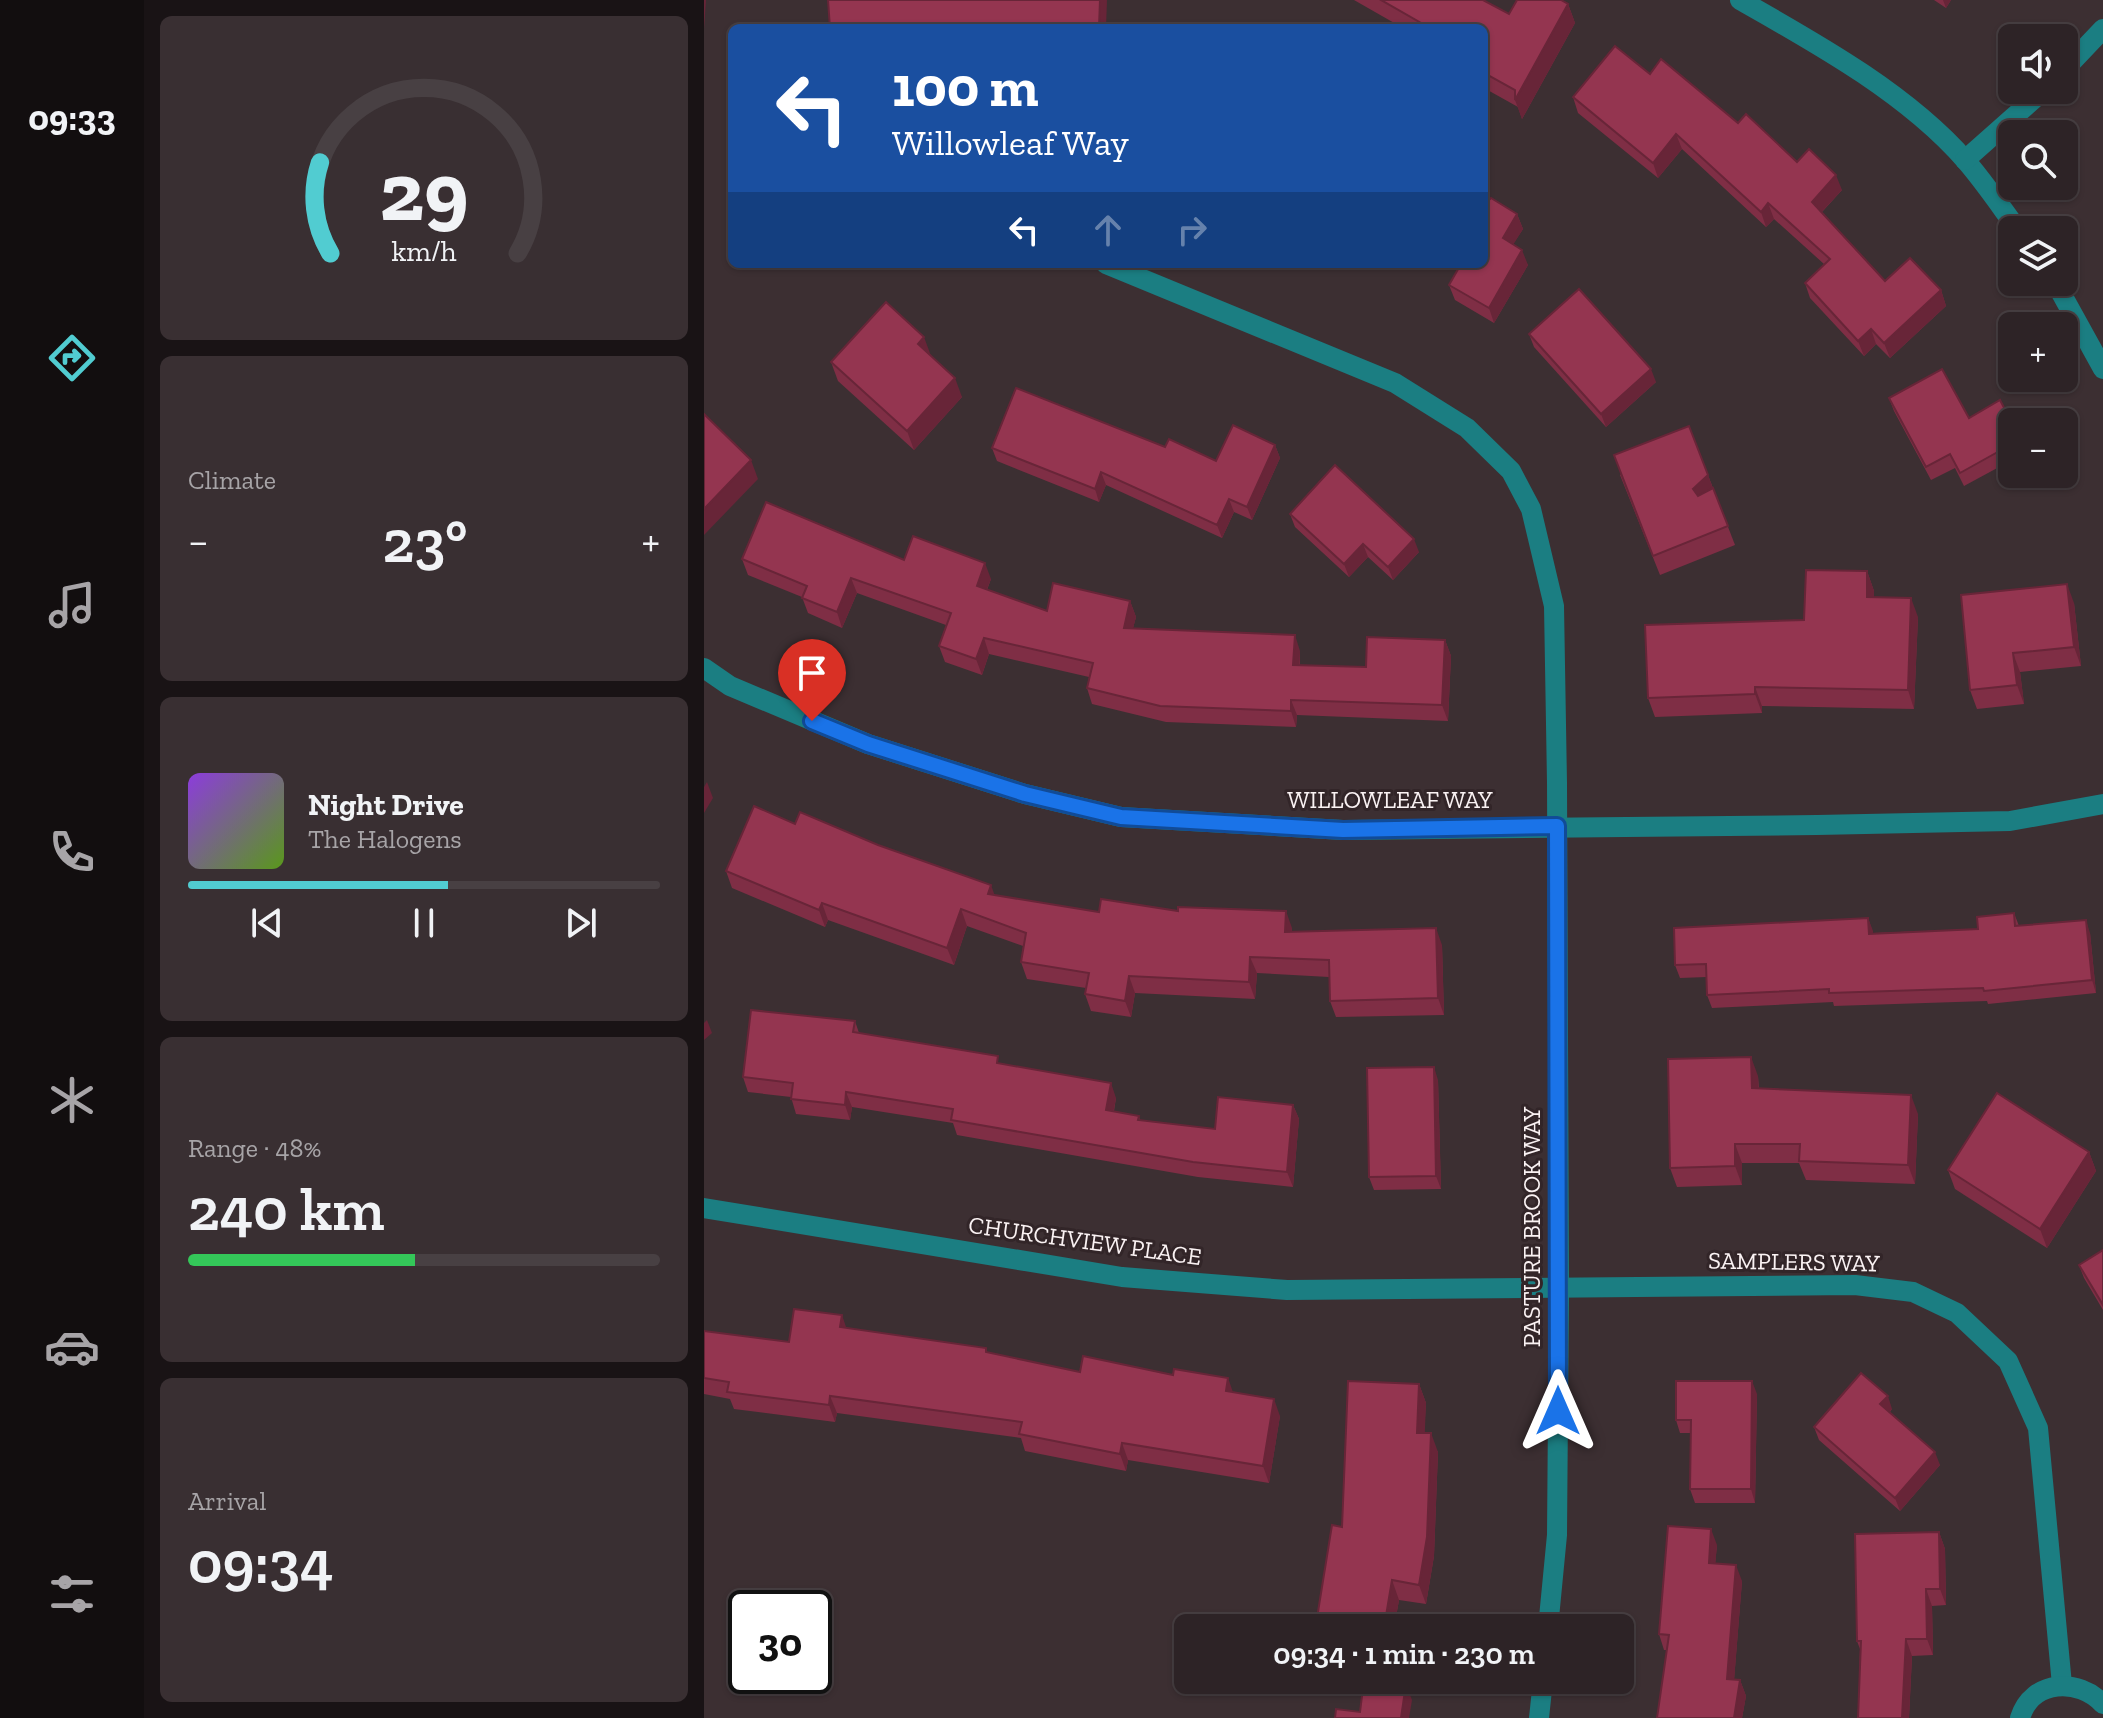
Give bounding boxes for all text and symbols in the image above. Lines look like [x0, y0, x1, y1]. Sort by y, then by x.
map controls [1998, 24, 2078, 488]
button: sound [1998, 24, 2078, 104]
text: 100 m [892, 53, 1039, 120]
icon: left [760, 56, 864, 160]
text: 09:33 [28, 96, 116, 139]
button: search [1998, 120, 2078, 200]
text: Willowleaf Way [892, 121, 1129, 164]
text: 29 [379, 141, 469, 241]
icon: left [1002, 208, 1046, 252]
icon: ahead [1086, 208, 1130, 252]
icon: right [1170, 208, 1214, 252]
button: layers [1998, 216, 2078, 296]
text: km/h [391, 234, 457, 268]
button: + [1998, 312, 2078, 392]
icon: directions [44, 330, 100, 386]
button: − [1998, 408, 2078, 488]
text: Climate [188, 464, 276, 496]
text: 23° [382, 505, 468, 577]
text: − [188, 514, 209, 567]
text: + [641, 514, 660, 567]
icon: music [44, 577, 100, 633]
pin [778, 639, 846, 721]
icon: arrive [790, 651, 834, 695]
street label: WILLOWLEAF WAY [1287, 785, 1493, 814]
text: Night Drive [308, 787, 464, 823]
text: The Halogens [308, 823, 462, 855]
icon: phone [44, 824, 100, 880]
icon: previous [245, 901, 289, 945]
icon: pause [402, 901, 446, 945]
icon: next [559, 901, 603, 945]
icon: climate [44, 1072, 100, 1128]
street label: PASTURE BROOK WAY [1517, 1106, 1546, 1347]
text: Range · 48% [188, 1132, 321, 1164]
text: 240 km [188, 1173, 385, 1245]
street label: CHURCHVIEW PLACE [967, 1210, 1203, 1271]
street label: SAMPLERS WAY [1708, 1246, 1880, 1277]
icon: car [44, 1319, 100, 1375]
position arrow [1516, 1369, 1600, 1453]
text: Arrival [188, 1485, 266, 1517]
text: 09:34 [188, 1526, 333, 1598]
icon: filters [44, 1566, 100, 1622]
speed limit sign: 30 [728, 1590, 832, 1694]
text: 09:34 · 1 min · 230 m [1273, 1636, 1535, 1672]

